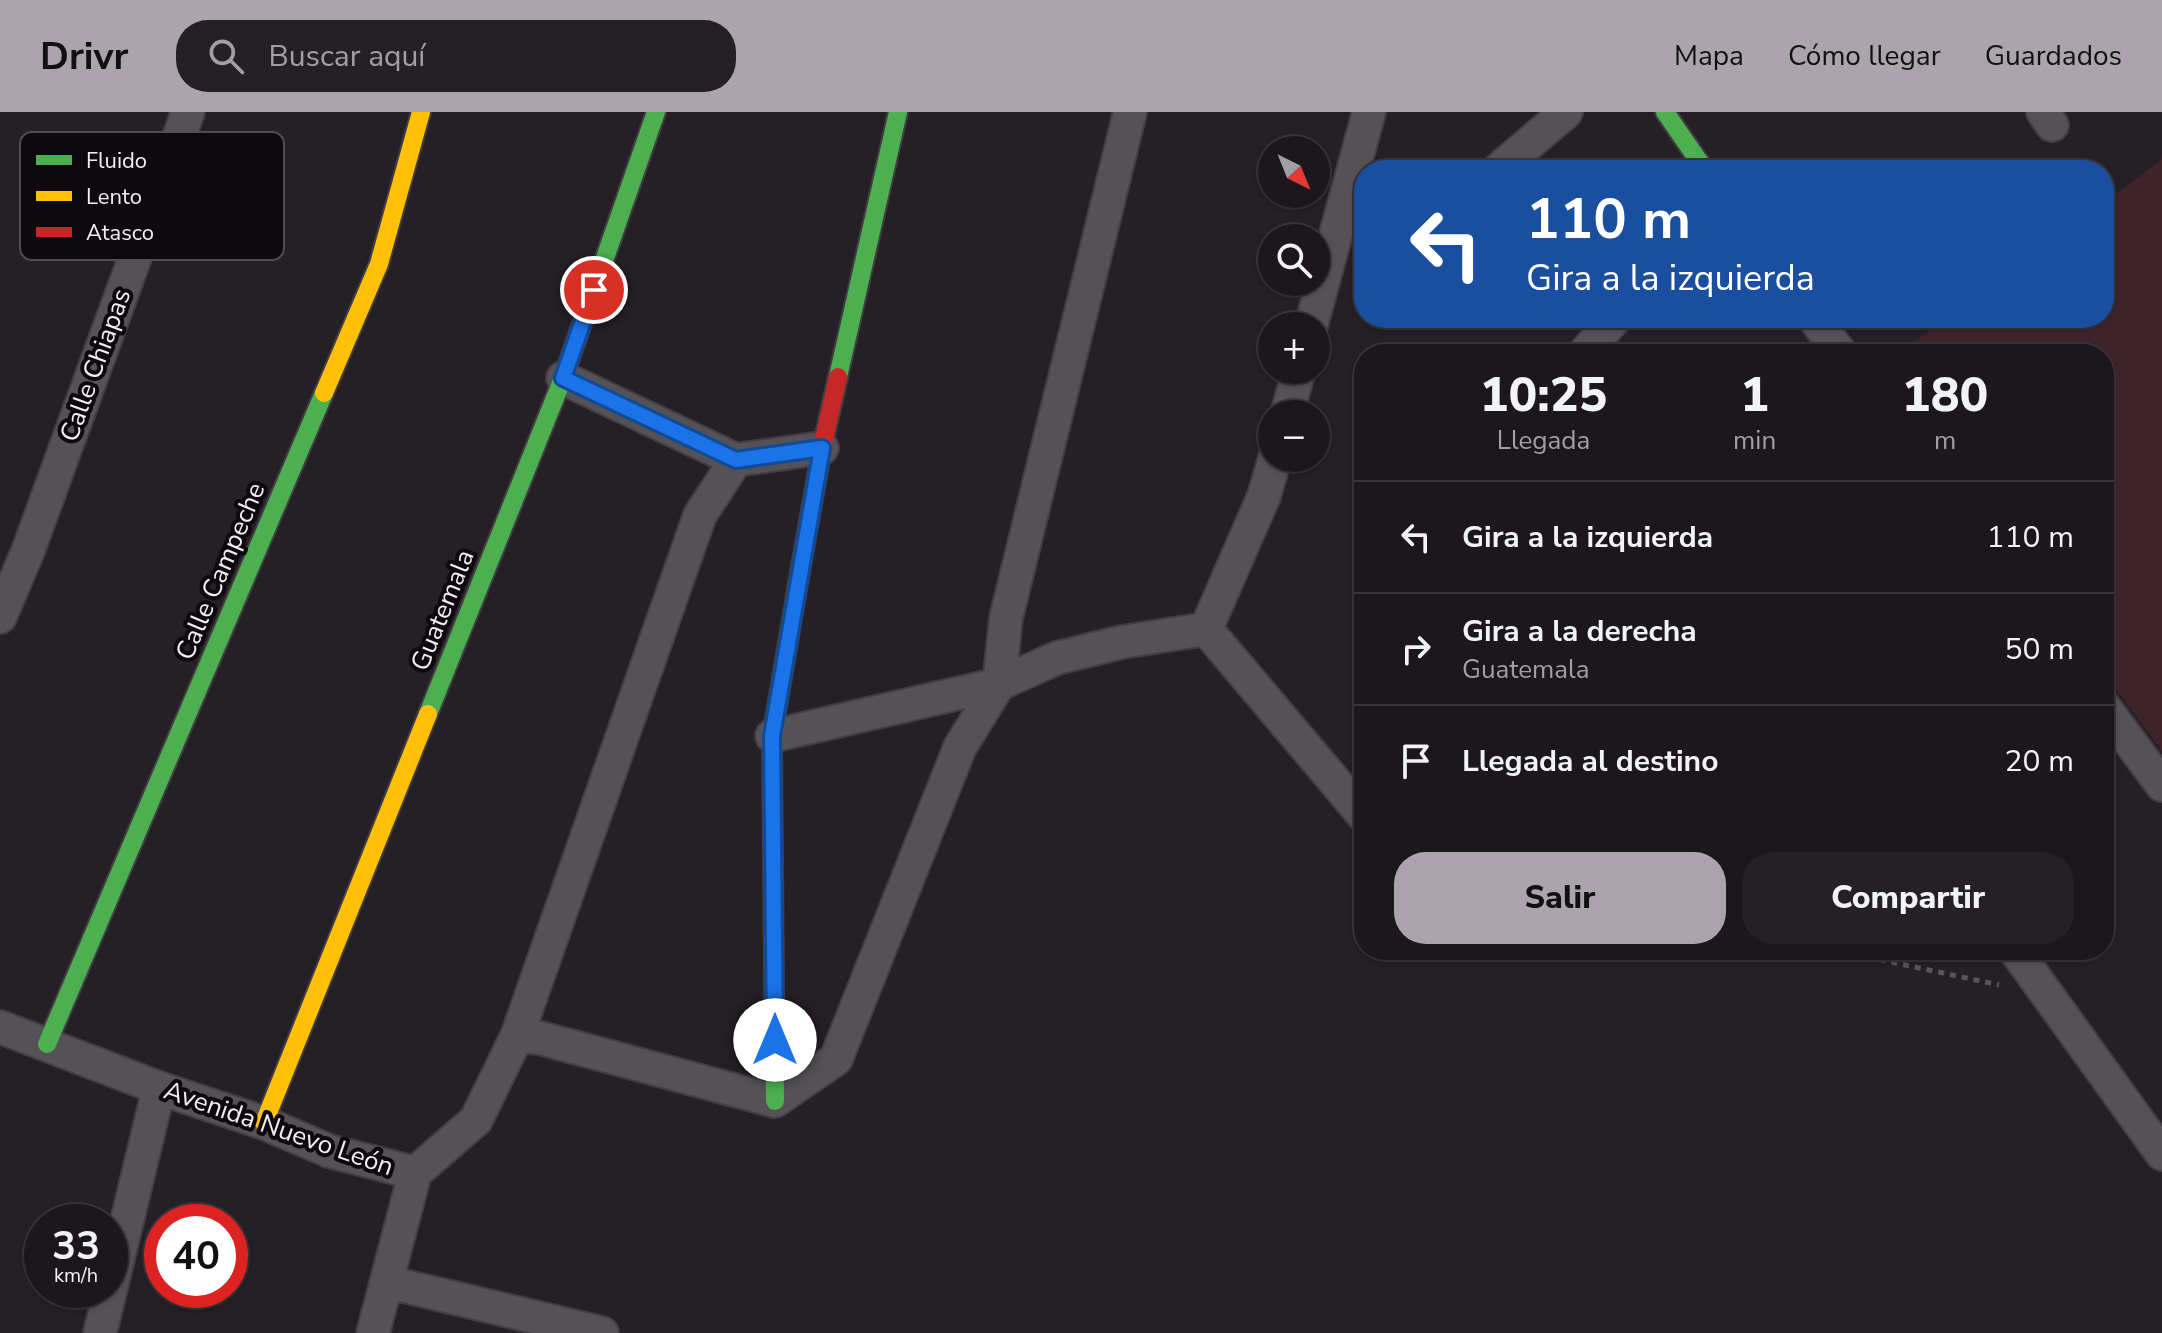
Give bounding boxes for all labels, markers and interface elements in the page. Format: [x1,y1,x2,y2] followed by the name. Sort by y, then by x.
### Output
[176,20,736,92] search box
[40,31,128,82] text: Drivr
[204,34,248,78] icon: search
[268,36,425,77] text: Buscar aquí
[1674,37,1744,75] text: Mapa
[1788,37,1941,75] text: Cómo llegar
[1985,37,2122,75] text: Guardados
[20,132,284,260] legend
[1258,136,1330,208] north arrow
[1258,136,1330,472] map controls
[86,146,147,176] text: Fluido
[1526,181,1691,258] text: 110 m
[86,182,142,212] text: Lento
[1394,192,1498,296] icon: left
[86,218,154,248] text: Atasco
[1258,224,1330,296] button: search
[1526,254,1815,303] text: Gira a la izquierda
[560,256,628,324] pin
[572,268,616,312] icon: arrive
[52,284,139,446] street label: Calle Chiapas
[1258,312,1330,384] button: +
[1480,362,1607,428] text: 10:25
[1740,362,1769,428] text: 1
[1902,362,1988,428] text: 180
[1258,400,1330,472] button: −
[1497,423,1590,458] text: Llegada
[1733,423,1776,458] text: min
[1934,423,1956,458] text: m
[167,477,274,665] street label: Calle Campeche
[1394,515,1438,559] icon: left
[1462,517,1713,558] text: Gira a la izquierda
[1987,517,2074,558] text: 110 m
[402,544,483,676] street label: Guatemala
[1462,611,1697,652] text: Gira a la derecha
[1394,627,1438,671] icon: right
[2005,629,2074,670] text: 50 m
[1462,652,1590,687] text: Guatemala
[1394,739,1438,783] icon: arrive
[1462,741,1718,782] text: Llegada al destino
[2005,741,2074,782] text: 20 m
[1394,852,1726,944] button: Salir
[1742,852,2074,944] button: Compartir
[733,998,817,1082] position arrow
[159,1073,398,1184] street label: Avenida Nuevo León
[144,1204,248,1308] speed limit sign: 40
[52,1219,100,1273] text: 33
[54,1262,98,1289] text: km/h

